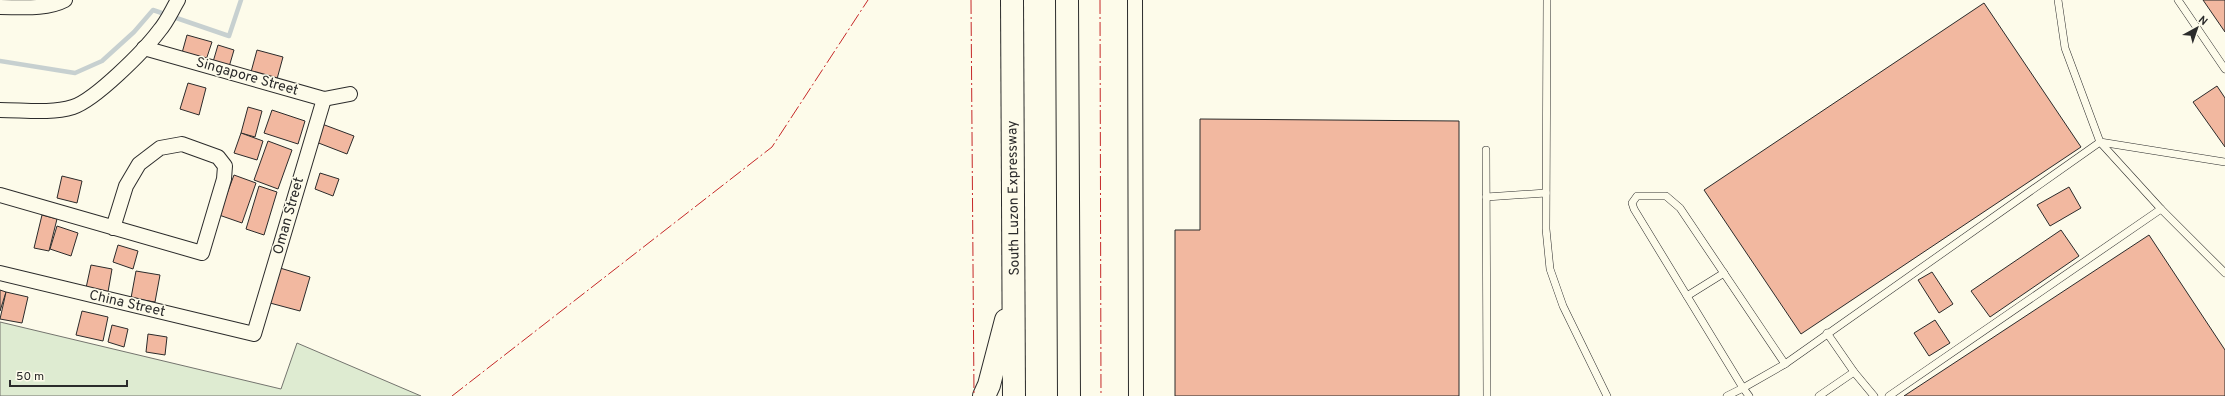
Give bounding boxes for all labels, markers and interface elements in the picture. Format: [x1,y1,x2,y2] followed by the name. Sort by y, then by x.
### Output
[2177,8,2217,48] north arrow
[2195,13,2210,29] text: N
[194,54,300,100] street label: Singapore Street
[1004,120,1024,276] street label: South Luzon Expressway
[270,175,308,257] street label: Oman Street
[87,287,167,321] street label: China Street
[10,362,127,388] scale bar
[16,369,44,385] text: 50 m

